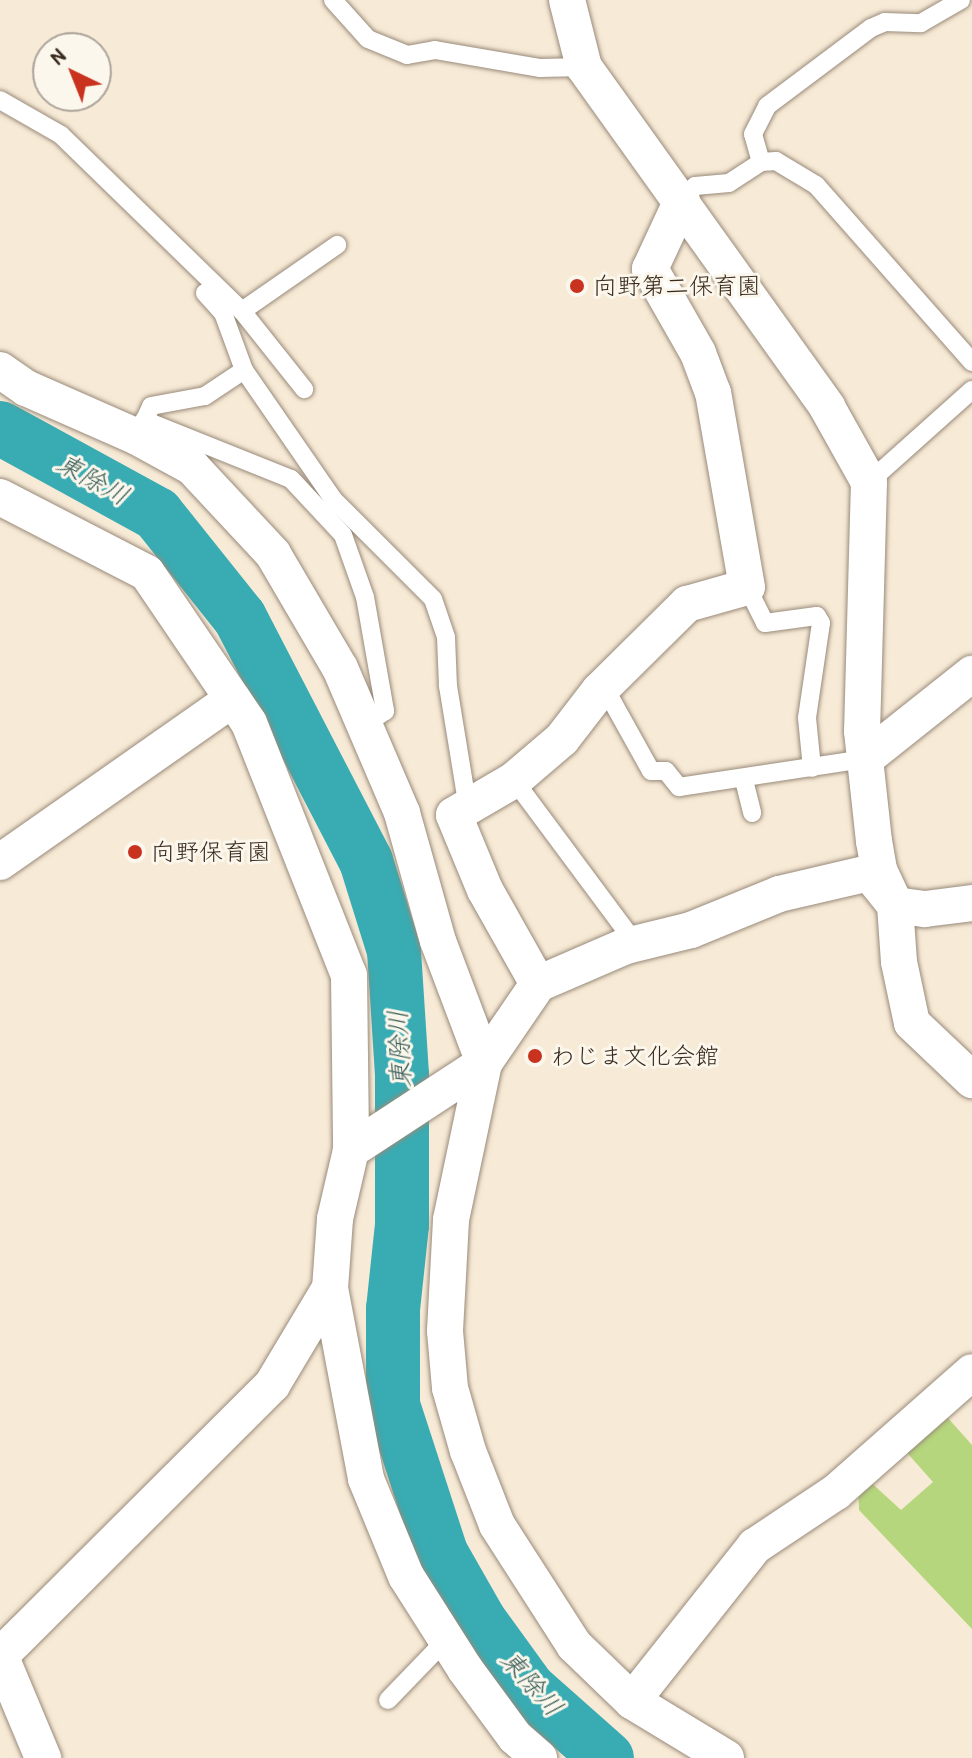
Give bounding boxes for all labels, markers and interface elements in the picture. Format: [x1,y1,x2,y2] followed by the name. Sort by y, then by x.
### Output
[32,32,112,112] north arrow
[42,41,72,71] text: N
[593,272,761,300] place label: 向野第二保育園
[568,277,586,295] marker: 向野第二保育園
[51,446,135,512] water label: 東除川
[151,838,271,866] place label: 向野保育園
[126,843,144,861] marker: 向野保育園
[381,1009,417,1089] water label: 東除川
[551,1042,719,1070] place label: わじま文化会館
[526,1047,544,1065] marker: わじま文化会館
[494,1644,570,1722] water label: 東除川

